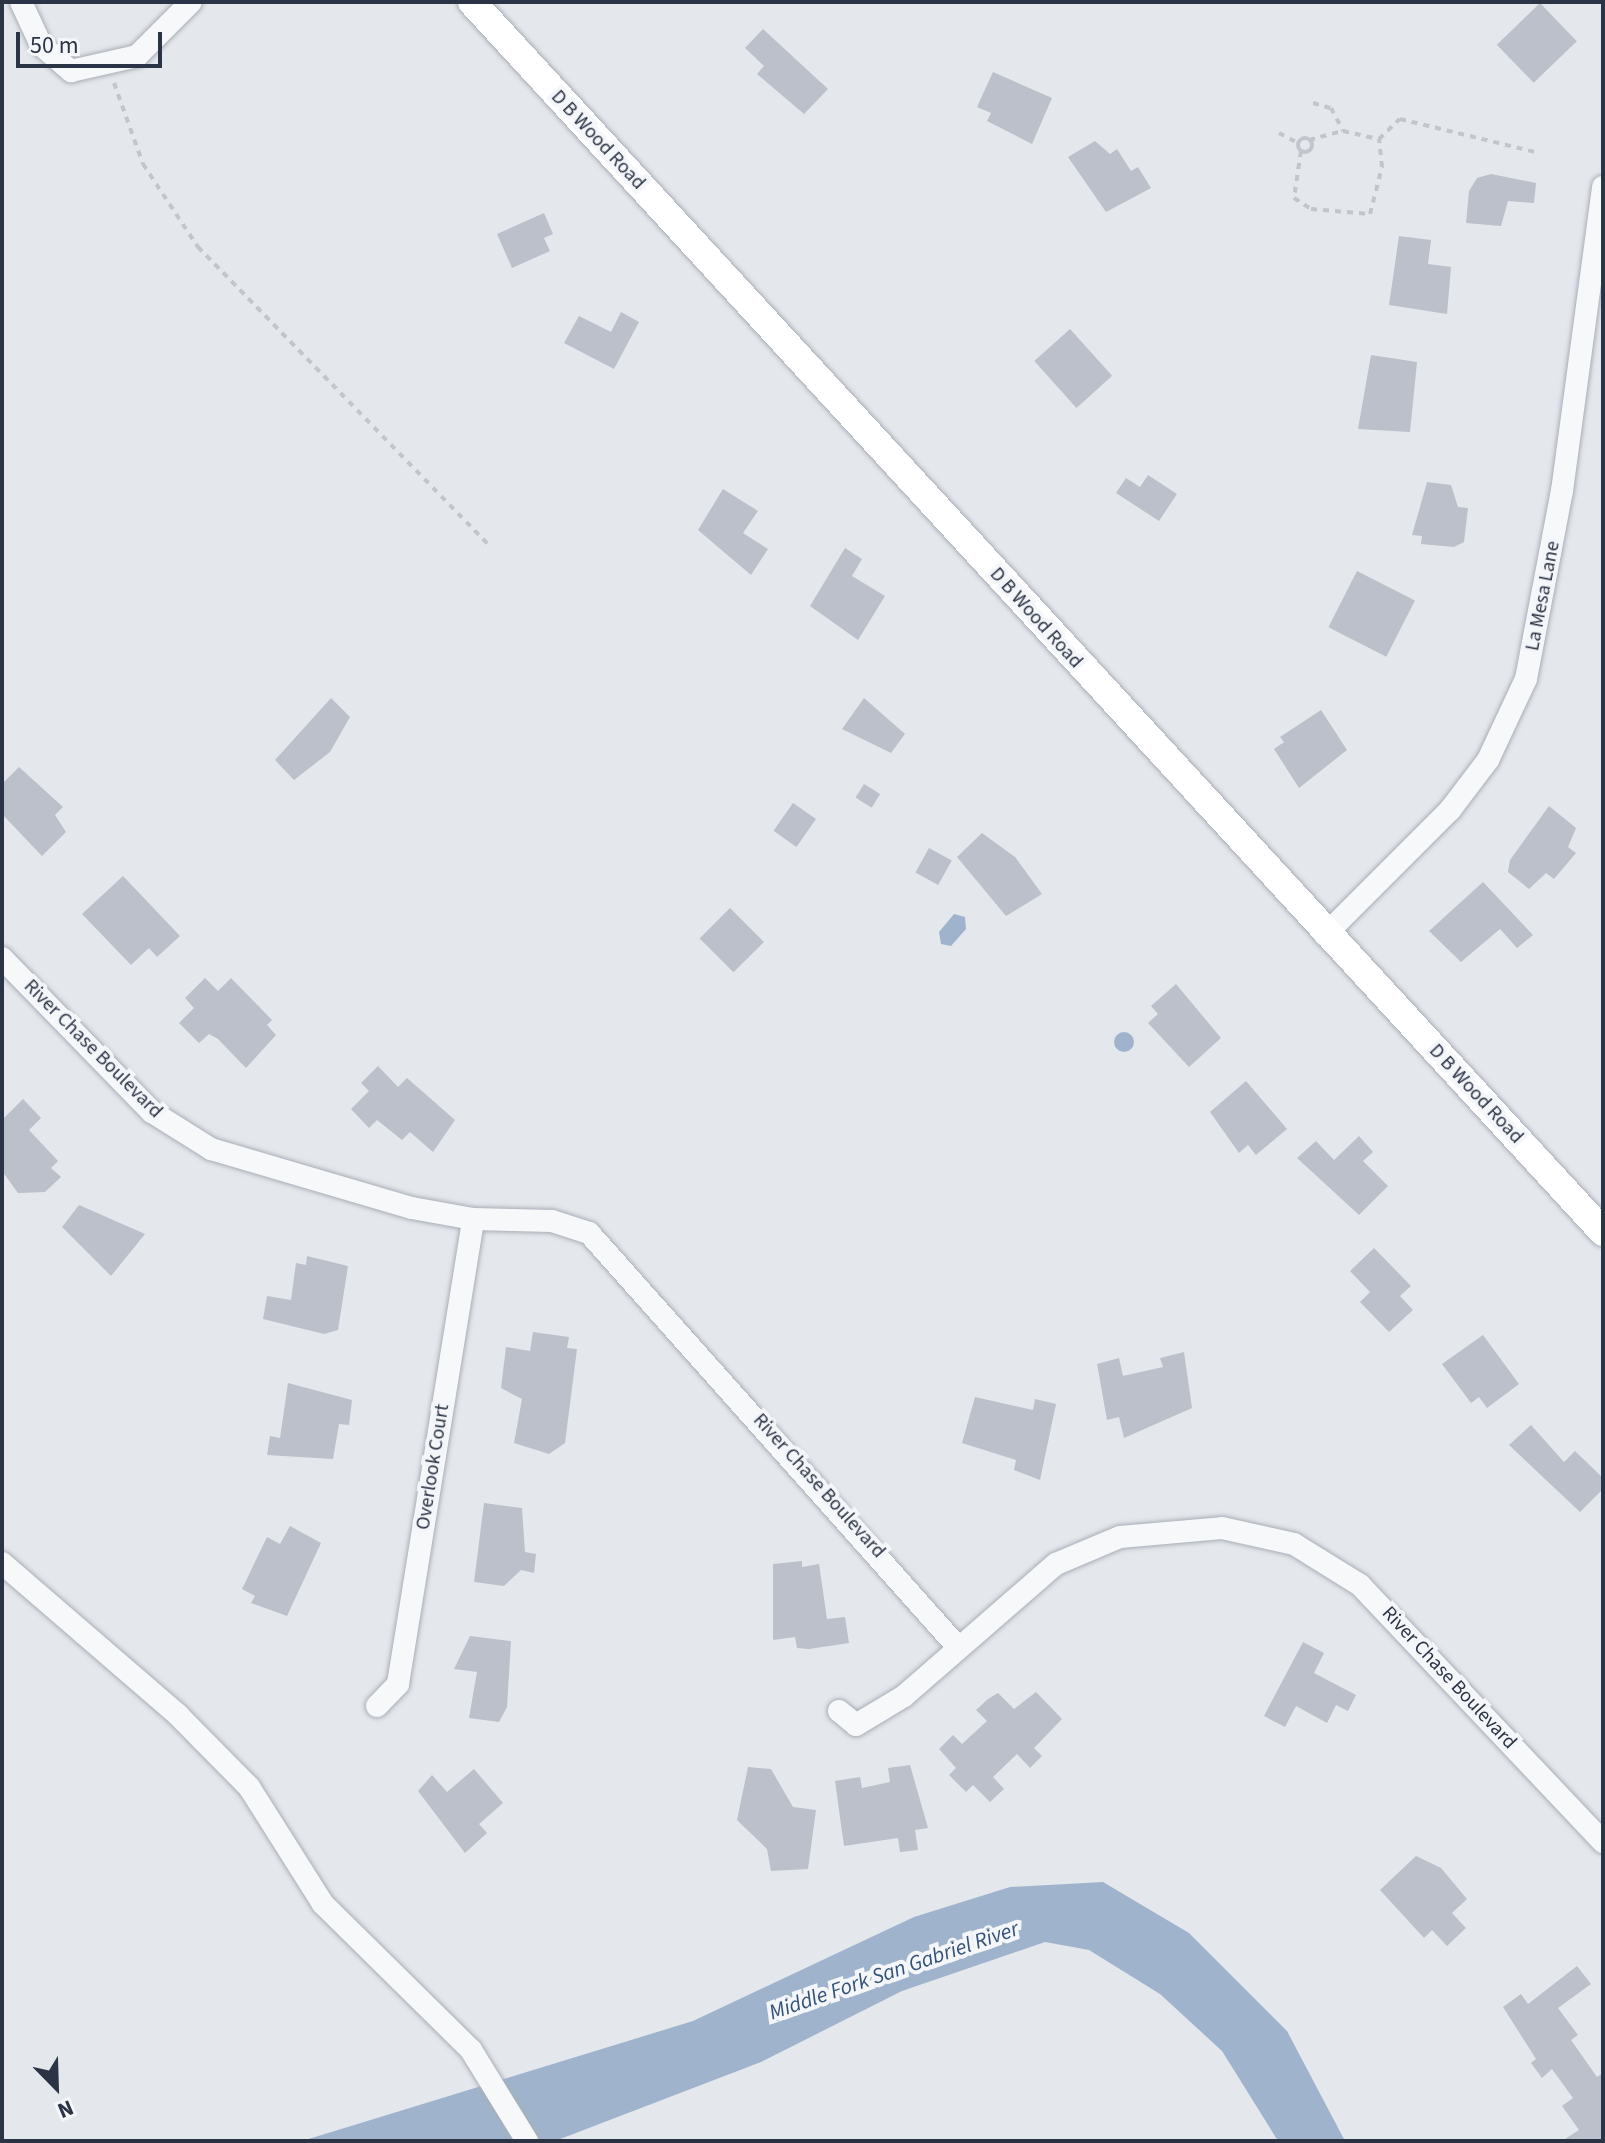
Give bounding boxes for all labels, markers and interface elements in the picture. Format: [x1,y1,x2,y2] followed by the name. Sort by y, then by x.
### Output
[20,16,166,66] scale bar
[30,28,79,63] text: 50 m
[546,85,650,195] street label: D B Wood Road
[1521,539,1565,653] street label: La Mesa Lane
[984,563,1088,673] street label: D B Wood Road
[19,975,167,1123] street label: River Chase Boulevard
[1424,1039,1528,1149] street label: D B Wood Road
[411,1402,455,1532] street label: Overlook Court
[748,1409,890,1563] street label: River Chase Boulevard
[1377,1602,1521,1754] street label: River Chase Boulevard
[766,1916,1022,2026] water label: Middle Fork San Gabriel River
[16,2047,96,2127] north arrow
[52,2092,78,2127] text: N

